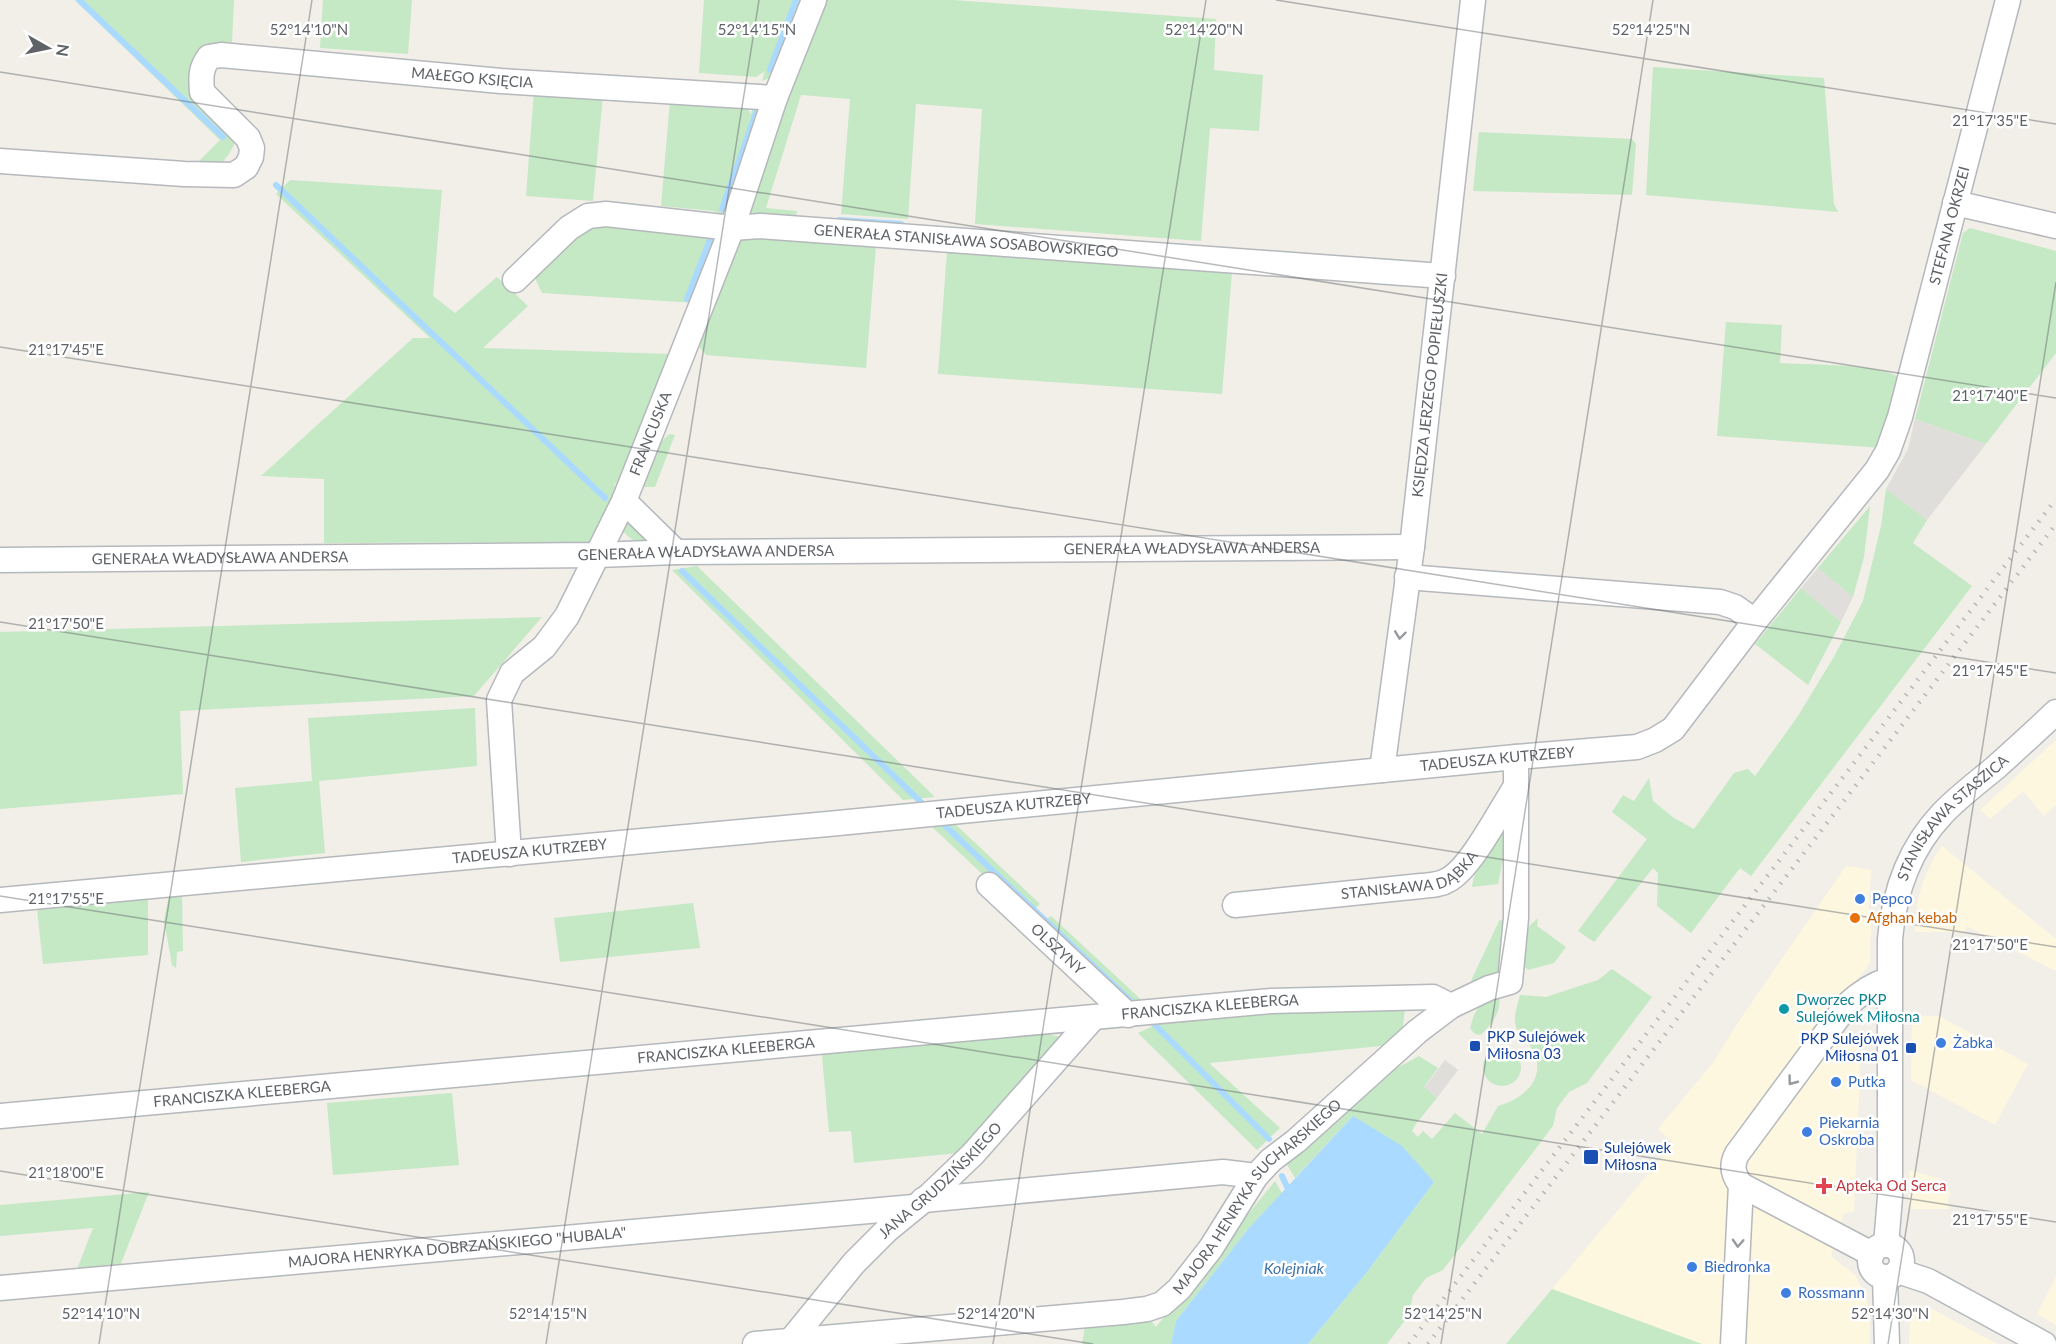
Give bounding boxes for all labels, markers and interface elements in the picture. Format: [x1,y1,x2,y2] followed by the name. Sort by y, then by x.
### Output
[18,18,78,78] north arrow
[270,20,348,38] text: 52°14'10"N
[718,20,796,38] text: 52°14'15"N
[1165,20,1243,38] text: 52°14'20"N
[1612,20,1690,38] text: 52°14'25"N
[53,43,74,58] text: N
[410,63,535,91] street label: MAŁEGO KSIĘCIA
[1952,111,2028,129] text: 21°17'35"E
[1925,164,1973,287] street label: STEFANA OKRZEI
[813,220,1119,260] street label: GENERAŁA STANISŁAWA SOSABOWSKIEGO
[1408,272,1451,498] street label: KSIĘDZA JERZEGO POPIEŁUSZKI
[28,340,104,358] text: 21°17'45"E
[1952,386,2028,404] text: 21°17'40"E
[625,388,675,478] street label: FRANCUSKA
[1064,538,1321,557] street label: GENERAŁA WŁADYSŁAWA ANDERSA
[578,541,835,563] street label: GENERAŁA WŁADYSŁAWA ANDERSA
[92,547,349,567] street label: GENERAŁA WŁADYSŁAWA ANDERSA
[28,614,104,632] text: 21°17'50"E
[1394,631,1406,640] one-way arrow
[1952,661,2028,679] text: 21°17'45"E
[1419,742,1576,774] street label: TADEUSZA KUTRZEBY
[1893,750,2012,883] street label: STANISŁAWA STASZICA
[935,788,1092,821] street label: TADEUSZA KUTRZEBY
[451,834,609,866] street label: TADEUSZA KUTRZEBY
[1340,846,1481,902] street label: STANISŁAWA DĄBKA
[28,889,104,907] text: 21°17'55"E
[1872,889,1912,907] place label: Pepco
[1853,892,1867,906] marker: Pepco
[1867,908,1957,926] place label: Afghan kebab
[1848,911,1862,925] marker: Afghan kebab
[1028,919,1089,978] street label: OLSZYNY
[1952,935,2028,953] text: 21°17'50"E
[1121,990,1300,1023] street label: FRANCISZKA KLEEBERGA
[1796,990,1920,1025] place label: Dworzec PKP Sulejówek Miłosna
[1777,1002,1791,1016] marker: Dworzec PKP Sulejówek Miłosna
[1487,1027,1586,1062] place label: PKP Sulejówek Miłosna 03
[1801,1029,1899,1064] place label: PKP Sulejówek Miłosna 01
[636,1032,816,1066] street label: FRANCISZKA KLEEBERGA
[1953,1033,1993,1051] place label: Żabka
[1934,1036,1948,1050] marker: Żabka
[1468,1039,1482,1053] marker: PKP Sulejówek Miłosna 03
[1904,1041,1918,1055] marker: PKP Sulejówek Miłosna 01
[1848,1072,1886,1090] place label: Putka
[1788,1074,1799,1085] one-way arrow
[1829,1075,1843,1089] marker: Putka
[152,1076,332,1110] street label: FRANCISZKA KLEEBERGA
[1168,1095,1344,1297] street label: MAJORA HENRYKA SUCHARSKIEGO
[1819,1113,1879,1148] place label: Piekarnia Oskroba
[874,1118,1005,1241] street label: JANA GRUDZIŃSKIEGO
[1800,1125,1814,1139] marker: Piekarnia Oskroba
[1604,1138,1671,1173] place label: Sulejówek Miłosna
[1582,1148,1600,1166] marker: Sulejówek Miłosna
[28,1163,104,1181] text: 21°18'00"E
[1836,1176,1947,1194] place label: Apteka Od Serca
[1817,1179,1831,1193] marker: Apteka Od Serca
[1952,1210,2028,1228] text: 21°17'55"E
[287,1223,627,1270] street label: MAJORA HENRYKA DOBRZAŃSKIEGO "HUBALA"
[1732,1239,1745,1248] one-way arrow
[1704,1257,1771,1275] place label: Biedronka
[1264,1258,1325,1277] water label: Kolejniak
[1685,1260,1699,1274] marker: Biedronka
[1798,1283,1865,1301] place label: Rossmann
[1779,1286,1793,1300] marker: Rossmann
[62,1304,140,1322] text: 52°14'10"N
[509,1304,587,1322] text: 52°14'15"N
[957,1304,1035,1322] text: 52°14'20"N
[1404,1304,1482,1322] text: 52°14'25"N
[1851,1304,1929,1322] text: 52°14'30"N

